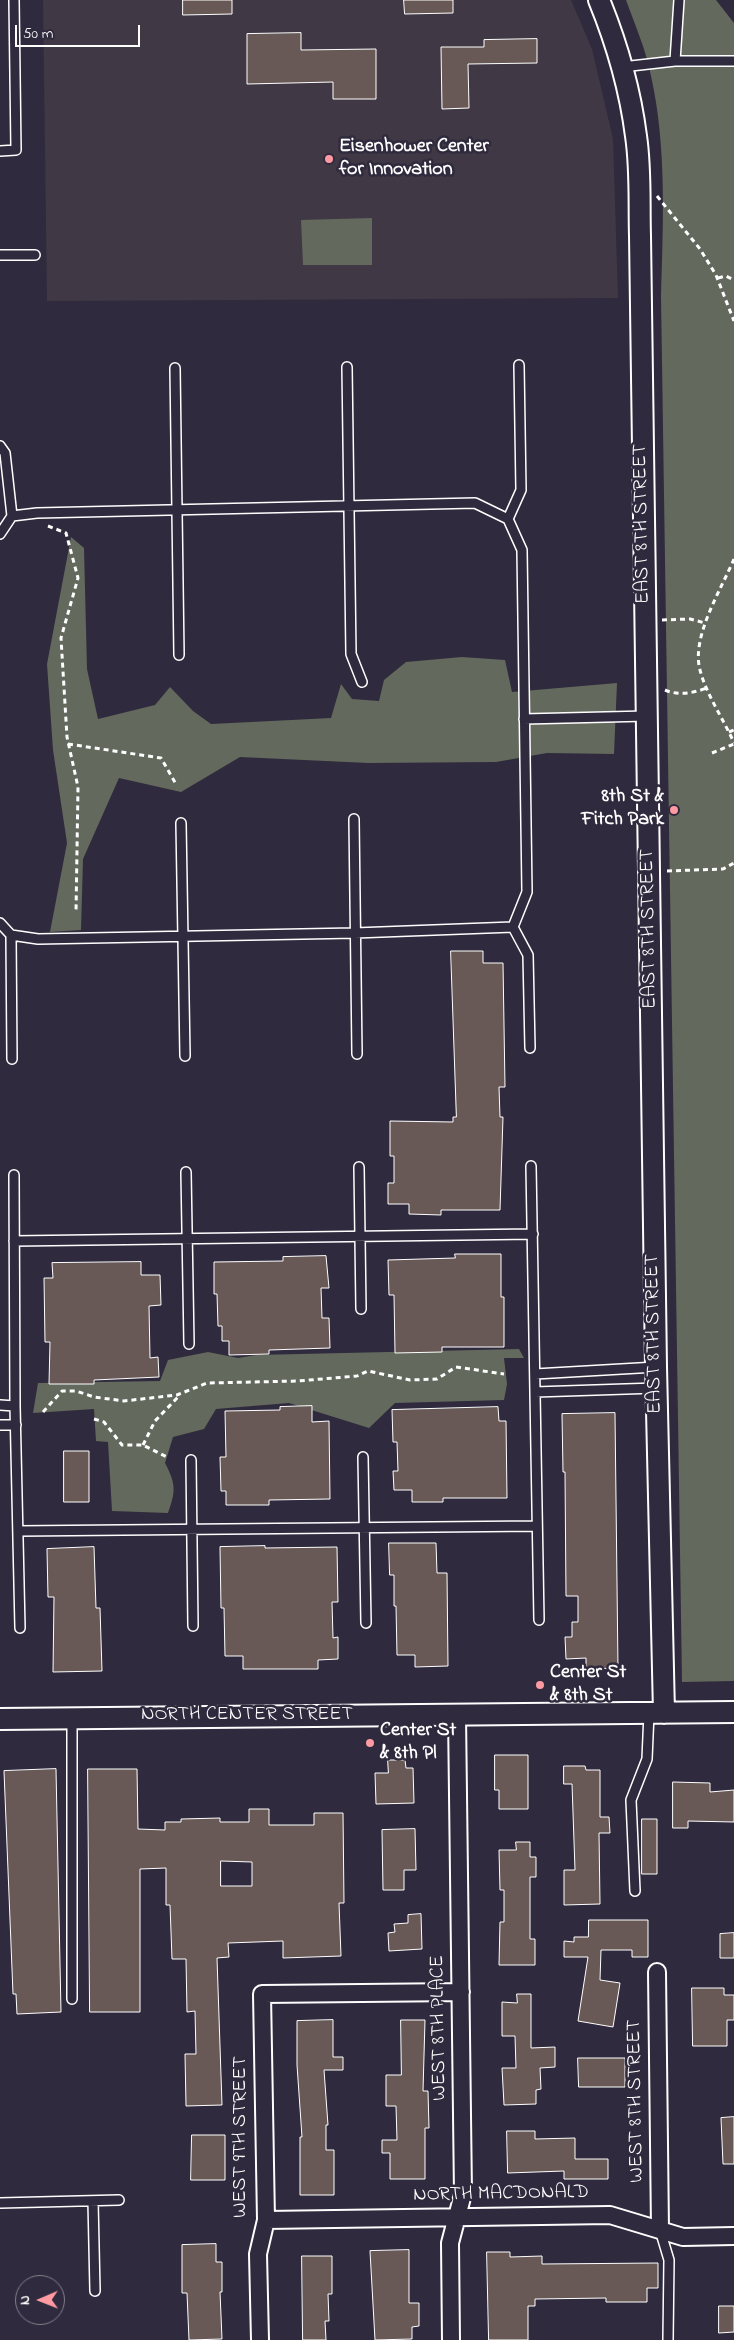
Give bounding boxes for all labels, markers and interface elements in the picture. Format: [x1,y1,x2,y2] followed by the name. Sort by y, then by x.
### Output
[18,15,142,47] scale bar
[23,23,53,45] text: 50 m
[339,136,489,183] place label: Eisenhower Center for Innovation
[323,153,335,165] marker: Eisenhower Center for Innovation
[630,444,656,604] street label: EAST 8TH STREET
[581,786,664,833] place label: 8th St & Fitch Park
[668,804,680,816] marker: 8th St & Fitch Park
[637,849,663,1009] street label: EAST 8TH STREET
[642,1254,668,1414] street label: EAST 8TH STREET
[550,1662,626,1709] place label: Center St & 8th St
[534,1679,546,1691] marker: Center St & 8th St
[141,1704,353,1728] street label: NORTH CENTER STREET
[380,1720,456,1767] place label: Center St & 8th Pl
[364,1737,376,1749] marker: Center St & 8th Pl
[427,1955,453,2101] street label: WEST 8TH PLACE
[624,2019,650,2183] street label: WEST 8TH STREET
[230,2056,254,2218] street label: WEST 9TH STREET
[413,2181,589,2209] street label: NORTH MACDONALD
[15,2275,65,2325] north arrow
[15,2295,36,2305] text: N

